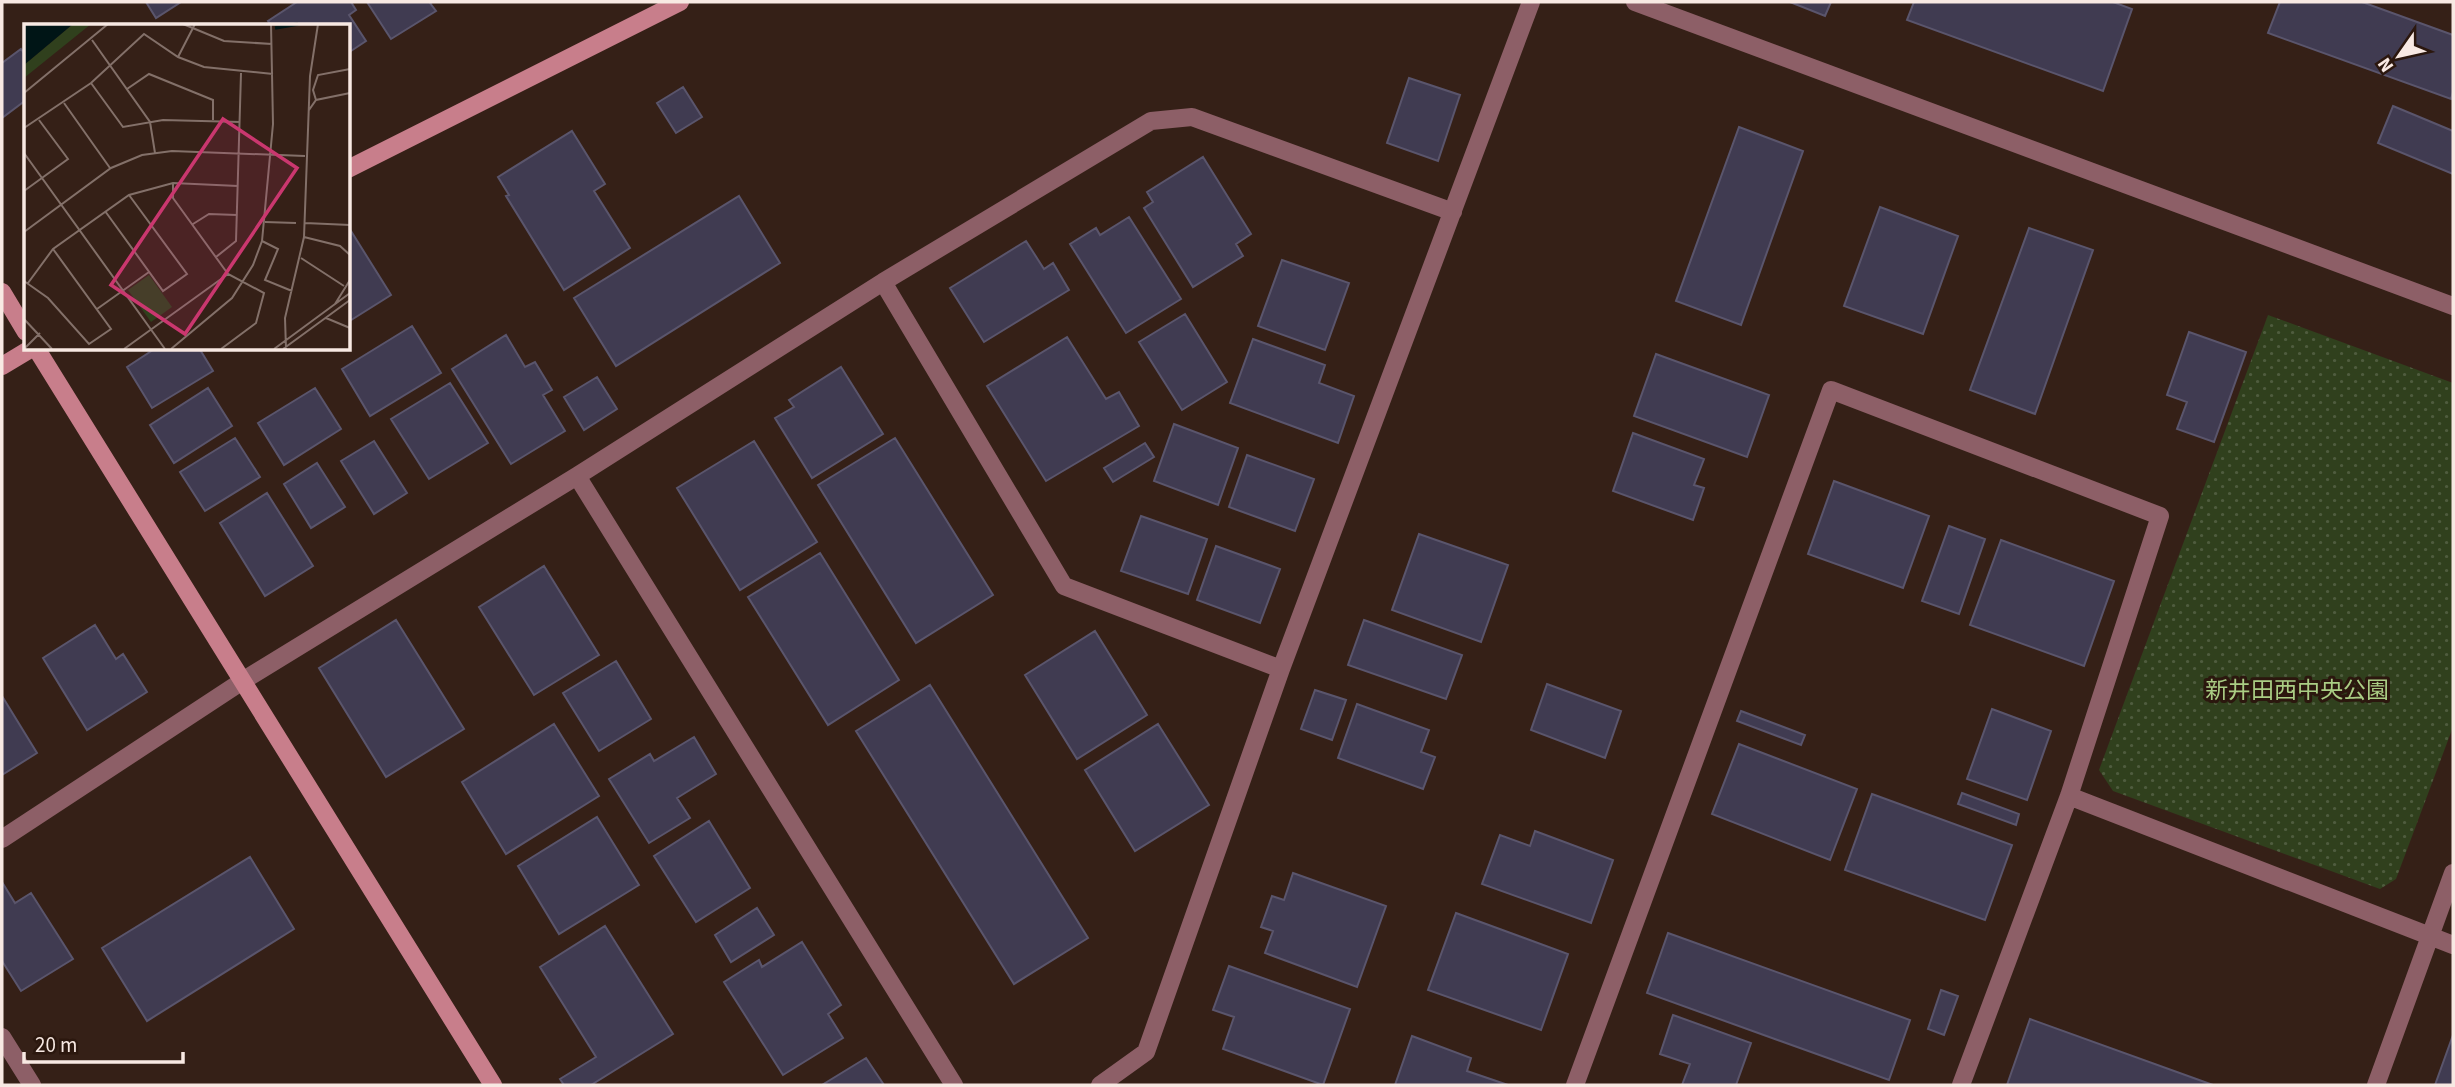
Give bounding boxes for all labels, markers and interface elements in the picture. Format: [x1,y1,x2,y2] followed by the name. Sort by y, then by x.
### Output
[2364,21,2434,91] north arrow
[24,24,350,350] inset map
[2371,52,2401,77] text: N
[2205,674,2389,707] park label: 新井田西中央公園
[24,1020,184,1064] scale bar
[35,1030,77,1060] text: 20 m

